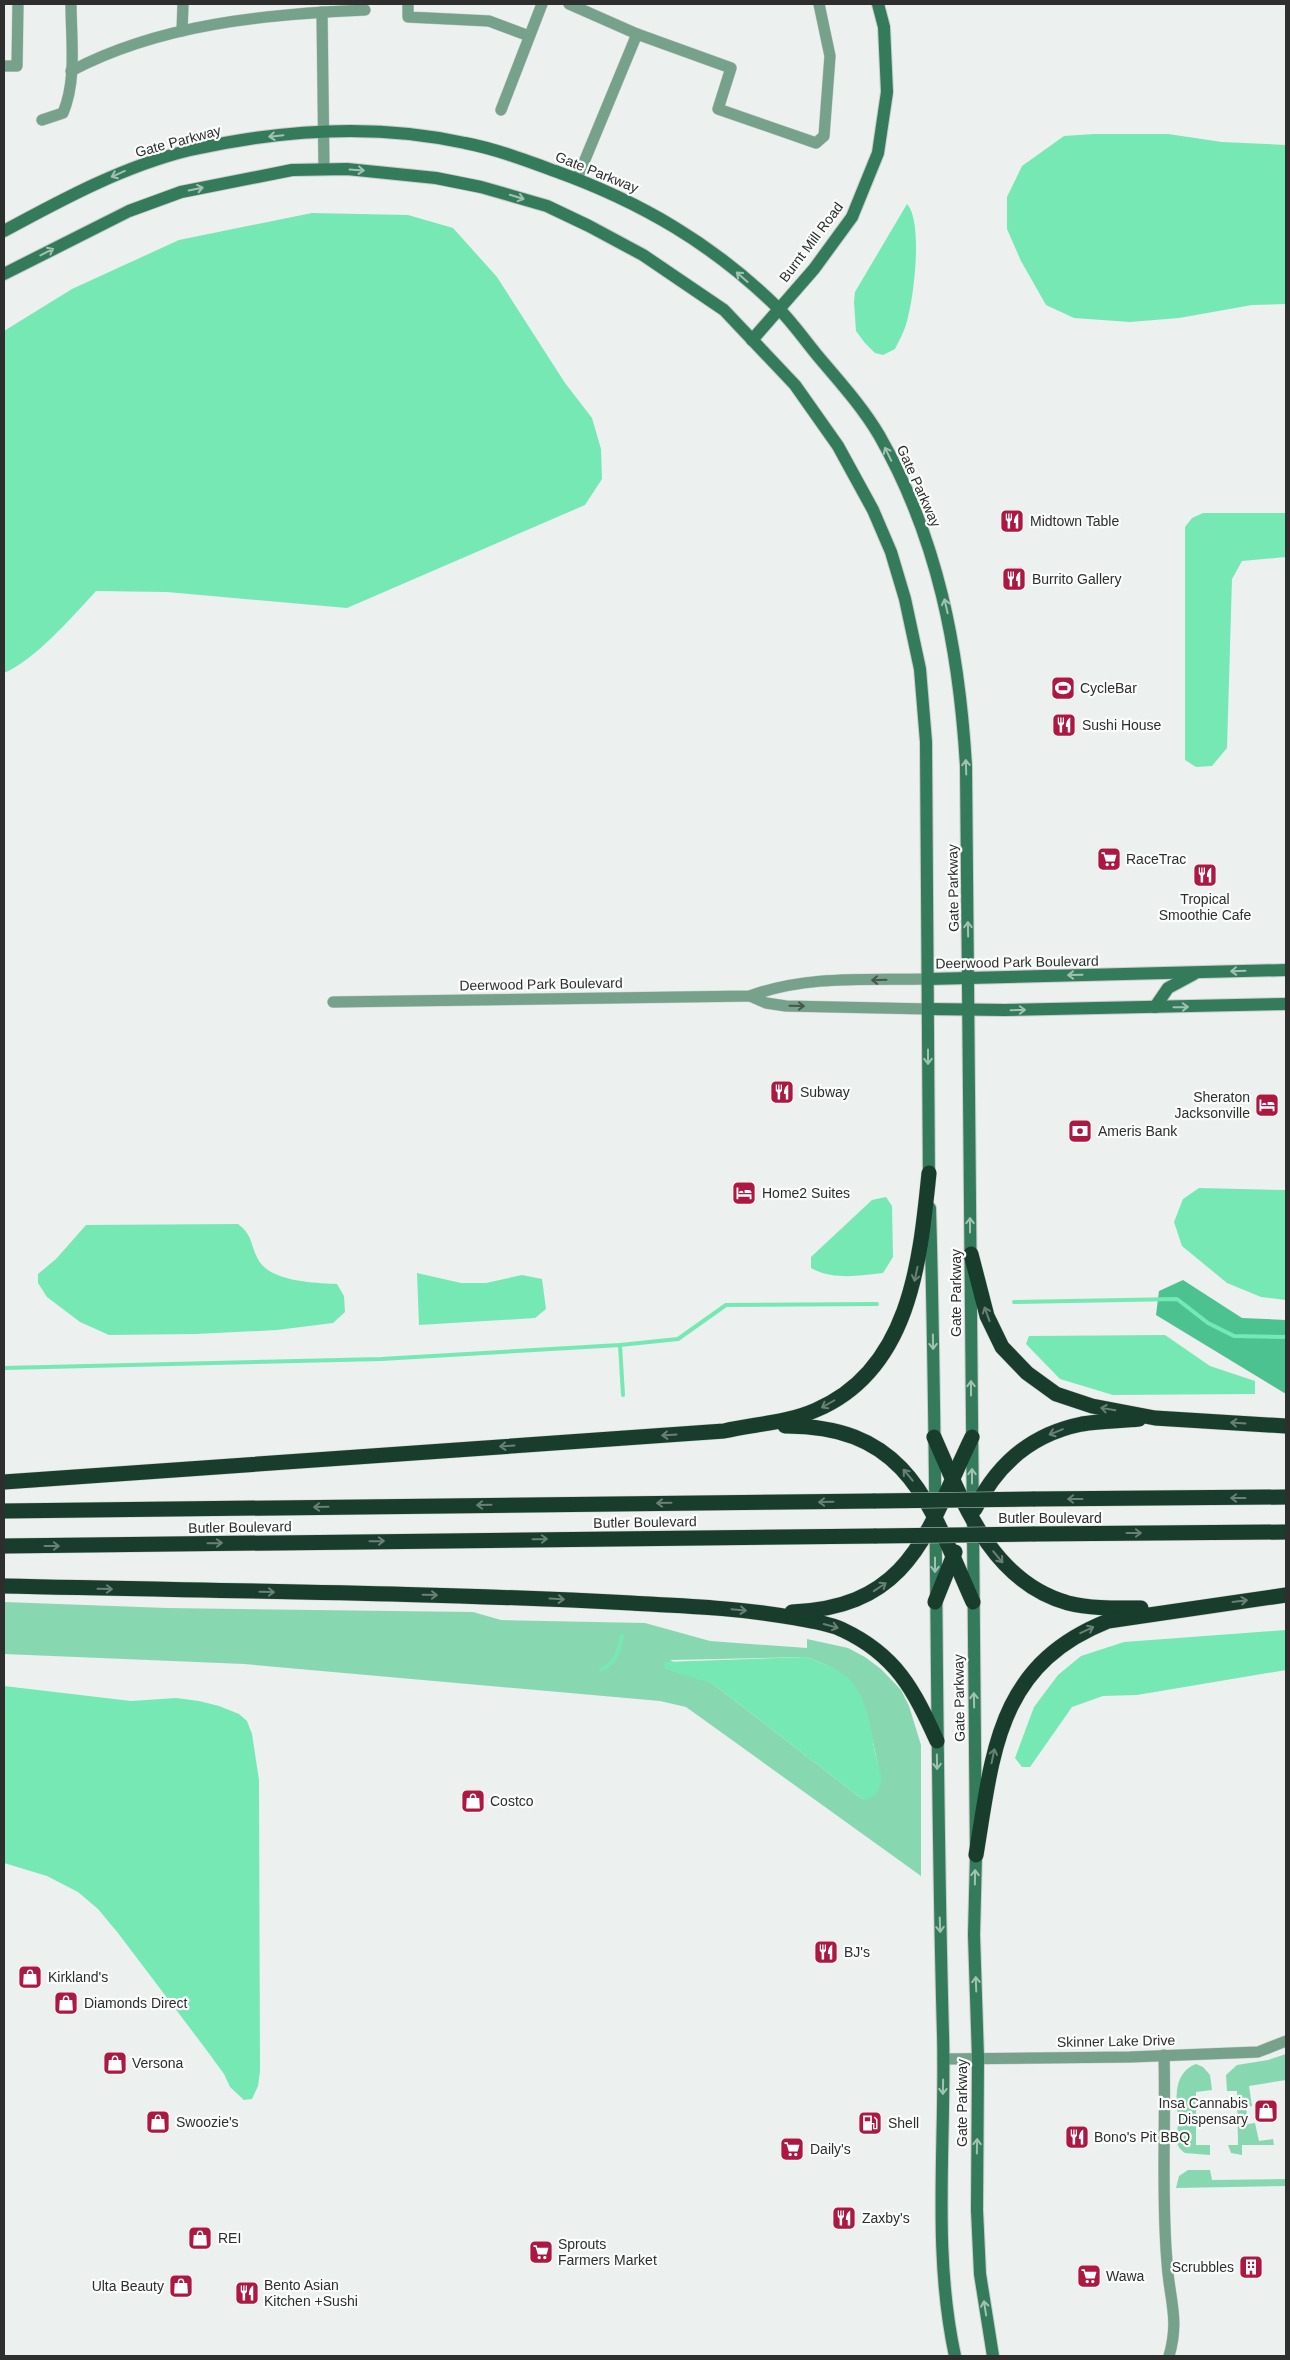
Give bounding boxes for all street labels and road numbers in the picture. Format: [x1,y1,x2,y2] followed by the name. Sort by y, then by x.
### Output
[133,122,223,160] street label: Gate Parkway
[553,148,641,196] street label: Gate Parkway
[776,199,846,285] street label: Burnt Mill Road
[894,443,944,529] street label: Gate Parkway
[944,844,962,932] street label: Gate Parkway
[935,953,1099,971] street label: Deerwood Park Boulevard
[459,975,623,993] street label: Deerwood Park Boulevard
[948,1249,964,1337] street label: Gate Parkway
[998,1510,1102,1526] street label: Butler Boulevard
[593,1513,697,1531] street label: Butler Boulevard
[188,1518,292,1536] street label: Butler Boulevard
[950,1654,968,1742] street label: Gate Parkway
[1057,2032,1175,2050] street label: Skinner Lake Drive
[954,2059,970,2147] street label: Gate Parkway

